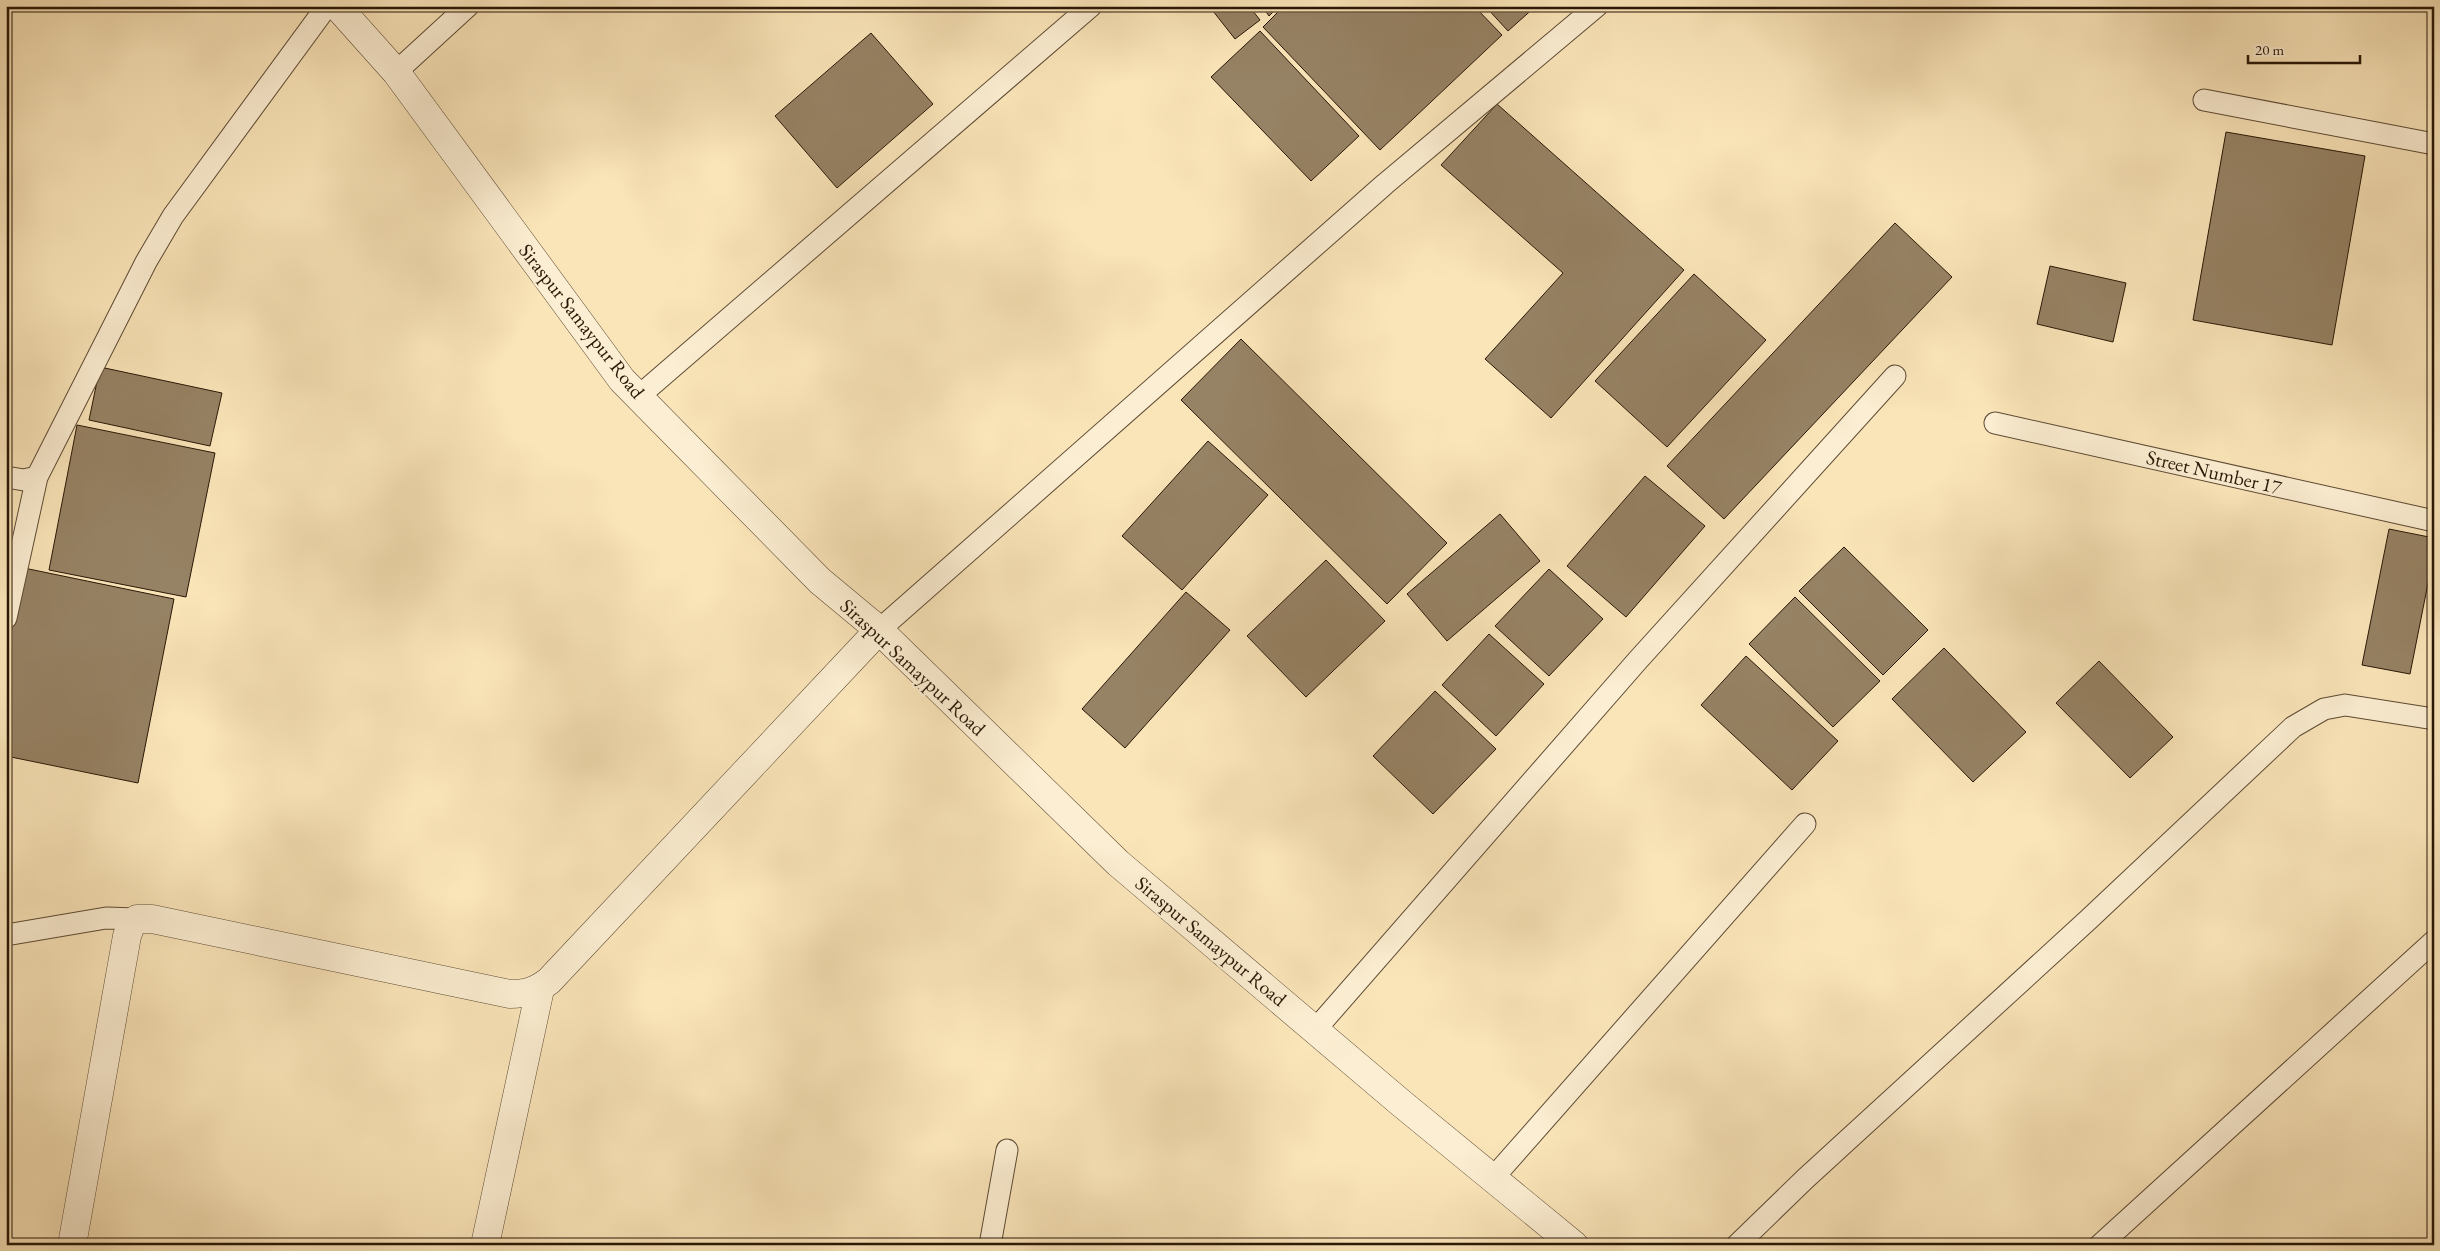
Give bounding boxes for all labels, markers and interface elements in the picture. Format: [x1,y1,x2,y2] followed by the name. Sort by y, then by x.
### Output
[2248,32,2360,64] scale bar
[2255,40,2284,59] text: 20 m
[513,238,651,404] street label: Siraspur Samaypur Road
[2144,444,2284,500] street label: Street Number 17
[835,593,992,742] street label: Siraspur Samaypur Road
[1130,870,1293,1013] street label: Siraspur Samaypur Road

